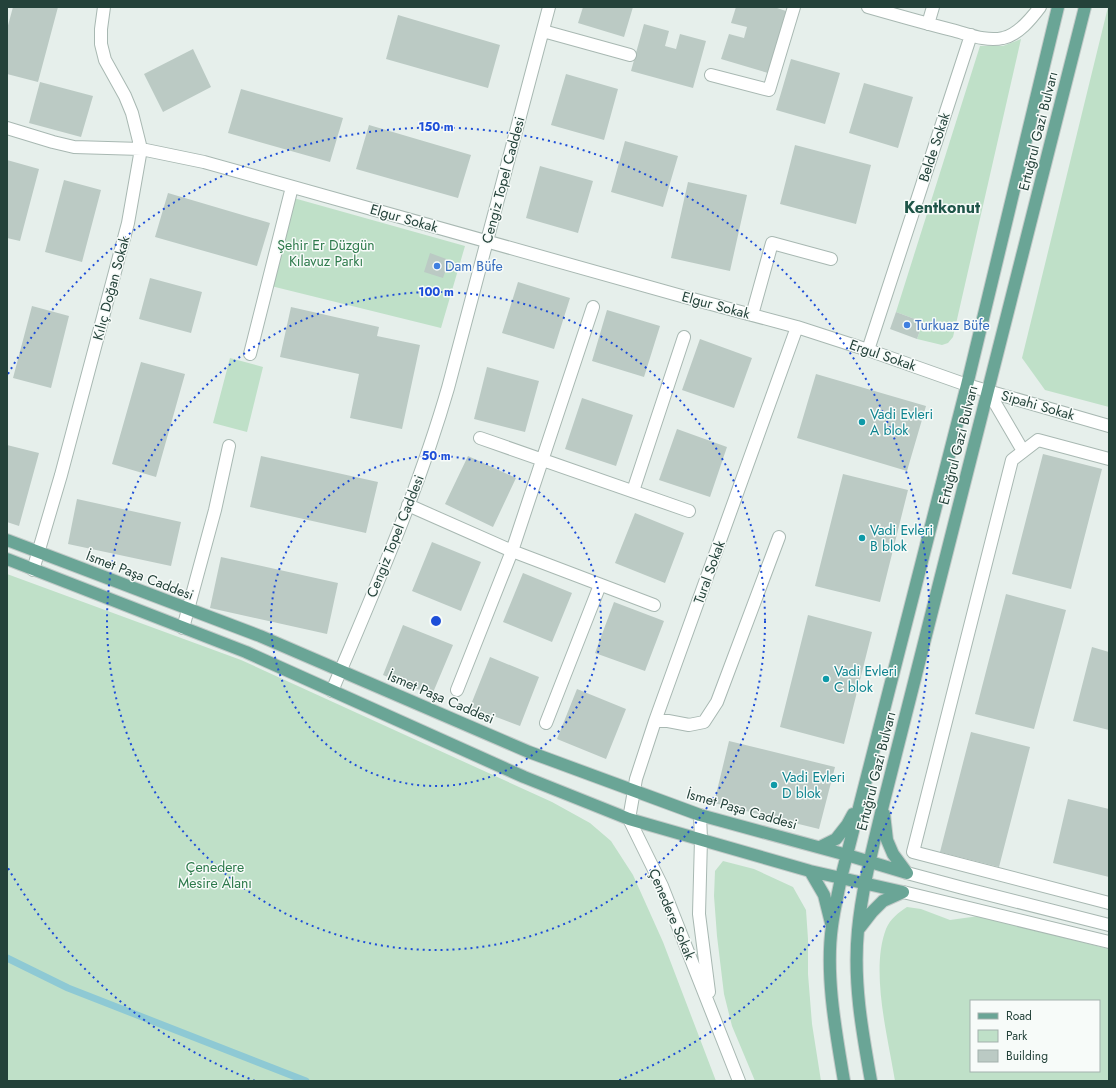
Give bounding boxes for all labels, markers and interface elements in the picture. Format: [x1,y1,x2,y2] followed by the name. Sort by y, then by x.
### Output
[1013,69,1063,193] street label: Ertuğrul Gazi Bulvarı
[913,109,955,184] street label: Belde Sokak
[476,114,530,246] street label: Cengiz Topel Caddesi
[418,118,454,136] text: 150 m
[904,196,981,219] district label: Kentkonut
[368,199,441,237] street label: Elgur Sokak
[87,233,135,342] street label: Kılıç Doğan Sokak
[277,235,375,271] park label: Şehir Er Düzgün Kılavuz Parkı
[445,256,503,276] place label: Dam Büfe
[432,261,442,271] marker: Dam Büfe
[418,283,454,301] text: 100 m
[680,286,753,324] street label: Elgur Sokak
[915,315,990,335] place label: Turkuaz Büfe
[902,320,912,330] marker: Turkuaz Büfe
[847,334,920,376] street label: Ergul Sokak
[933,383,983,507] street label: Ertuğrul Gazi Bulvarı
[999,385,1078,425] street label: Sipahi Sokak
[870,404,933,440] place label: Vadi Evleri A blok
[857,417,867,427] marker: Vadi Evleri A blok
[421,447,451,465] text: 50 m
[361,472,429,600] street label: Cengiz Topel Caddesi
[870,520,933,556] place label: Vadi Evleri B blok
[857,533,867,543] marker: Vadi Evleri B blok
[688,537,730,606] street label: Tural Sokak
[83,545,197,605] street label: İsmet Paşa Caddesi
[429,614,443,628] centre of rings
[834,661,897,697] place label: Vadi Evleri C blok
[385,666,497,728] street label: İsmet Paşa Caddesi
[821,674,831,684] marker: Vadi Evleri C blok
[851,709,901,833] street label: Ertuğrul Gazi Bulvarı
[782,767,845,803] place label: Vadi Evleri D blok
[769,780,779,790] marker: Vadi Evleri D blok
[684,784,800,834] street label: İsmet Paşa Caddesi
[178,857,252,893] park label: Çenedere Mesire Alanı
[644,865,700,963] street label: Çenedere Sokak
[970,1000,1100,1072] legend
[1006,1007,1032,1025] text: Road
[1006,1027,1028,1045] text: Park
[1006,1047,1048,1065] text: Building

